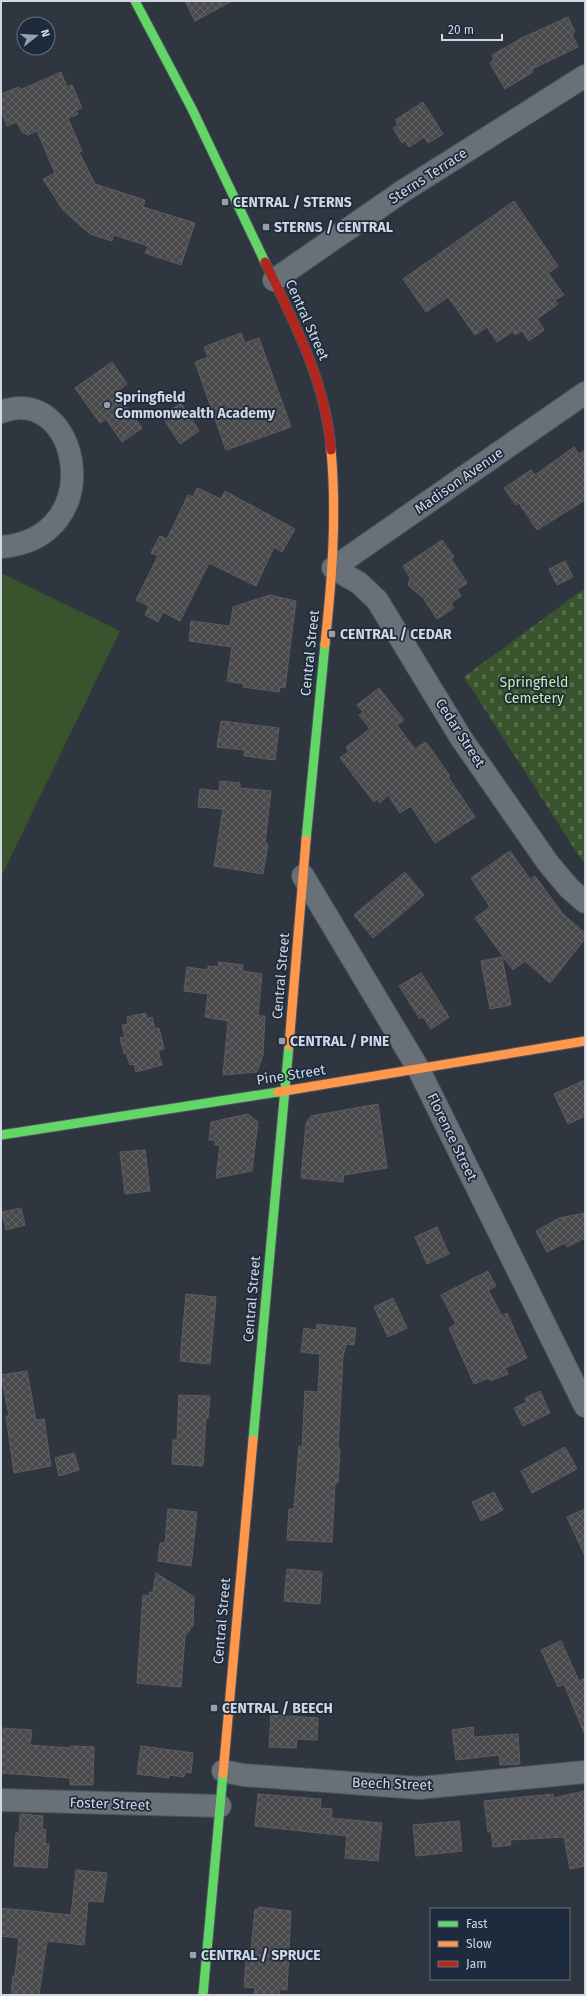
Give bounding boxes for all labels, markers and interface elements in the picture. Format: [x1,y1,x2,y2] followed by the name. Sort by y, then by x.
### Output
[16,16,56,56] north arrow
[442,16,502,42] scale bar
[448,23,474,37] text: 20 m
[38,28,52,39] text: N
[386,144,470,208] street label: Sterns Terrace
[233,194,352,211] place label: CENTRAL / STERNS
[220,197,230,207] marker: CENTRAL / STERNS
[274,219,393,236] place label: STERNS / CENTRAL
[261,222,271,232] marker: STERNS / CENTRAL
[282,277,333,364] street label: Central Street
[115,389,276,422] place label: Springfield Commonwealth Academy
[102,400,112,410] marker: Springfield Commonwealth Academy
[412,444,506,518] street label: Madison Avenue
[297,608,323,697] street label: Central Street
[340,626,452,643] place label: CENTRAL / CEDAR
[327,629,337,639] marker: CENTRAL / CEDAR
[500,674,568,707] park label: Springfield Cemetery
[432,696,489,771] street label: Cedar Street
[269,931,293,1020] street label: Central Street
[290,1033,389,1050] place label: CENTRAL / PINE
[277,1036,287,1046] marker: CENTRAL / PINE
[255,1061,328,1089] street label: Pine Street
[423,1090,481,1184] street label: Florence Street
[240,1254,264,1343] street label: Central Street
[210,1576,234,1665] street label: Central Street
[222,1700,333,1717] place label: CENTRAL / BEECH
[209,1703,219,1713] marker: CENTRAL / BEECH
[352,1774,433,1794] street label: Beech Street
[69,1794,152,1814] street label: Foster Street
[430,1908,570,1980] legend
[466,1917,488,1931] text: Fast
[466,1937,492,1951] text: Slow
[201,1947,321,1964] place label: CENTRAL / SPRUCE
[188,1950,198,1960] marker: CENTRAL / SPRUCE
[466,1957,486,1971] text: Jam

